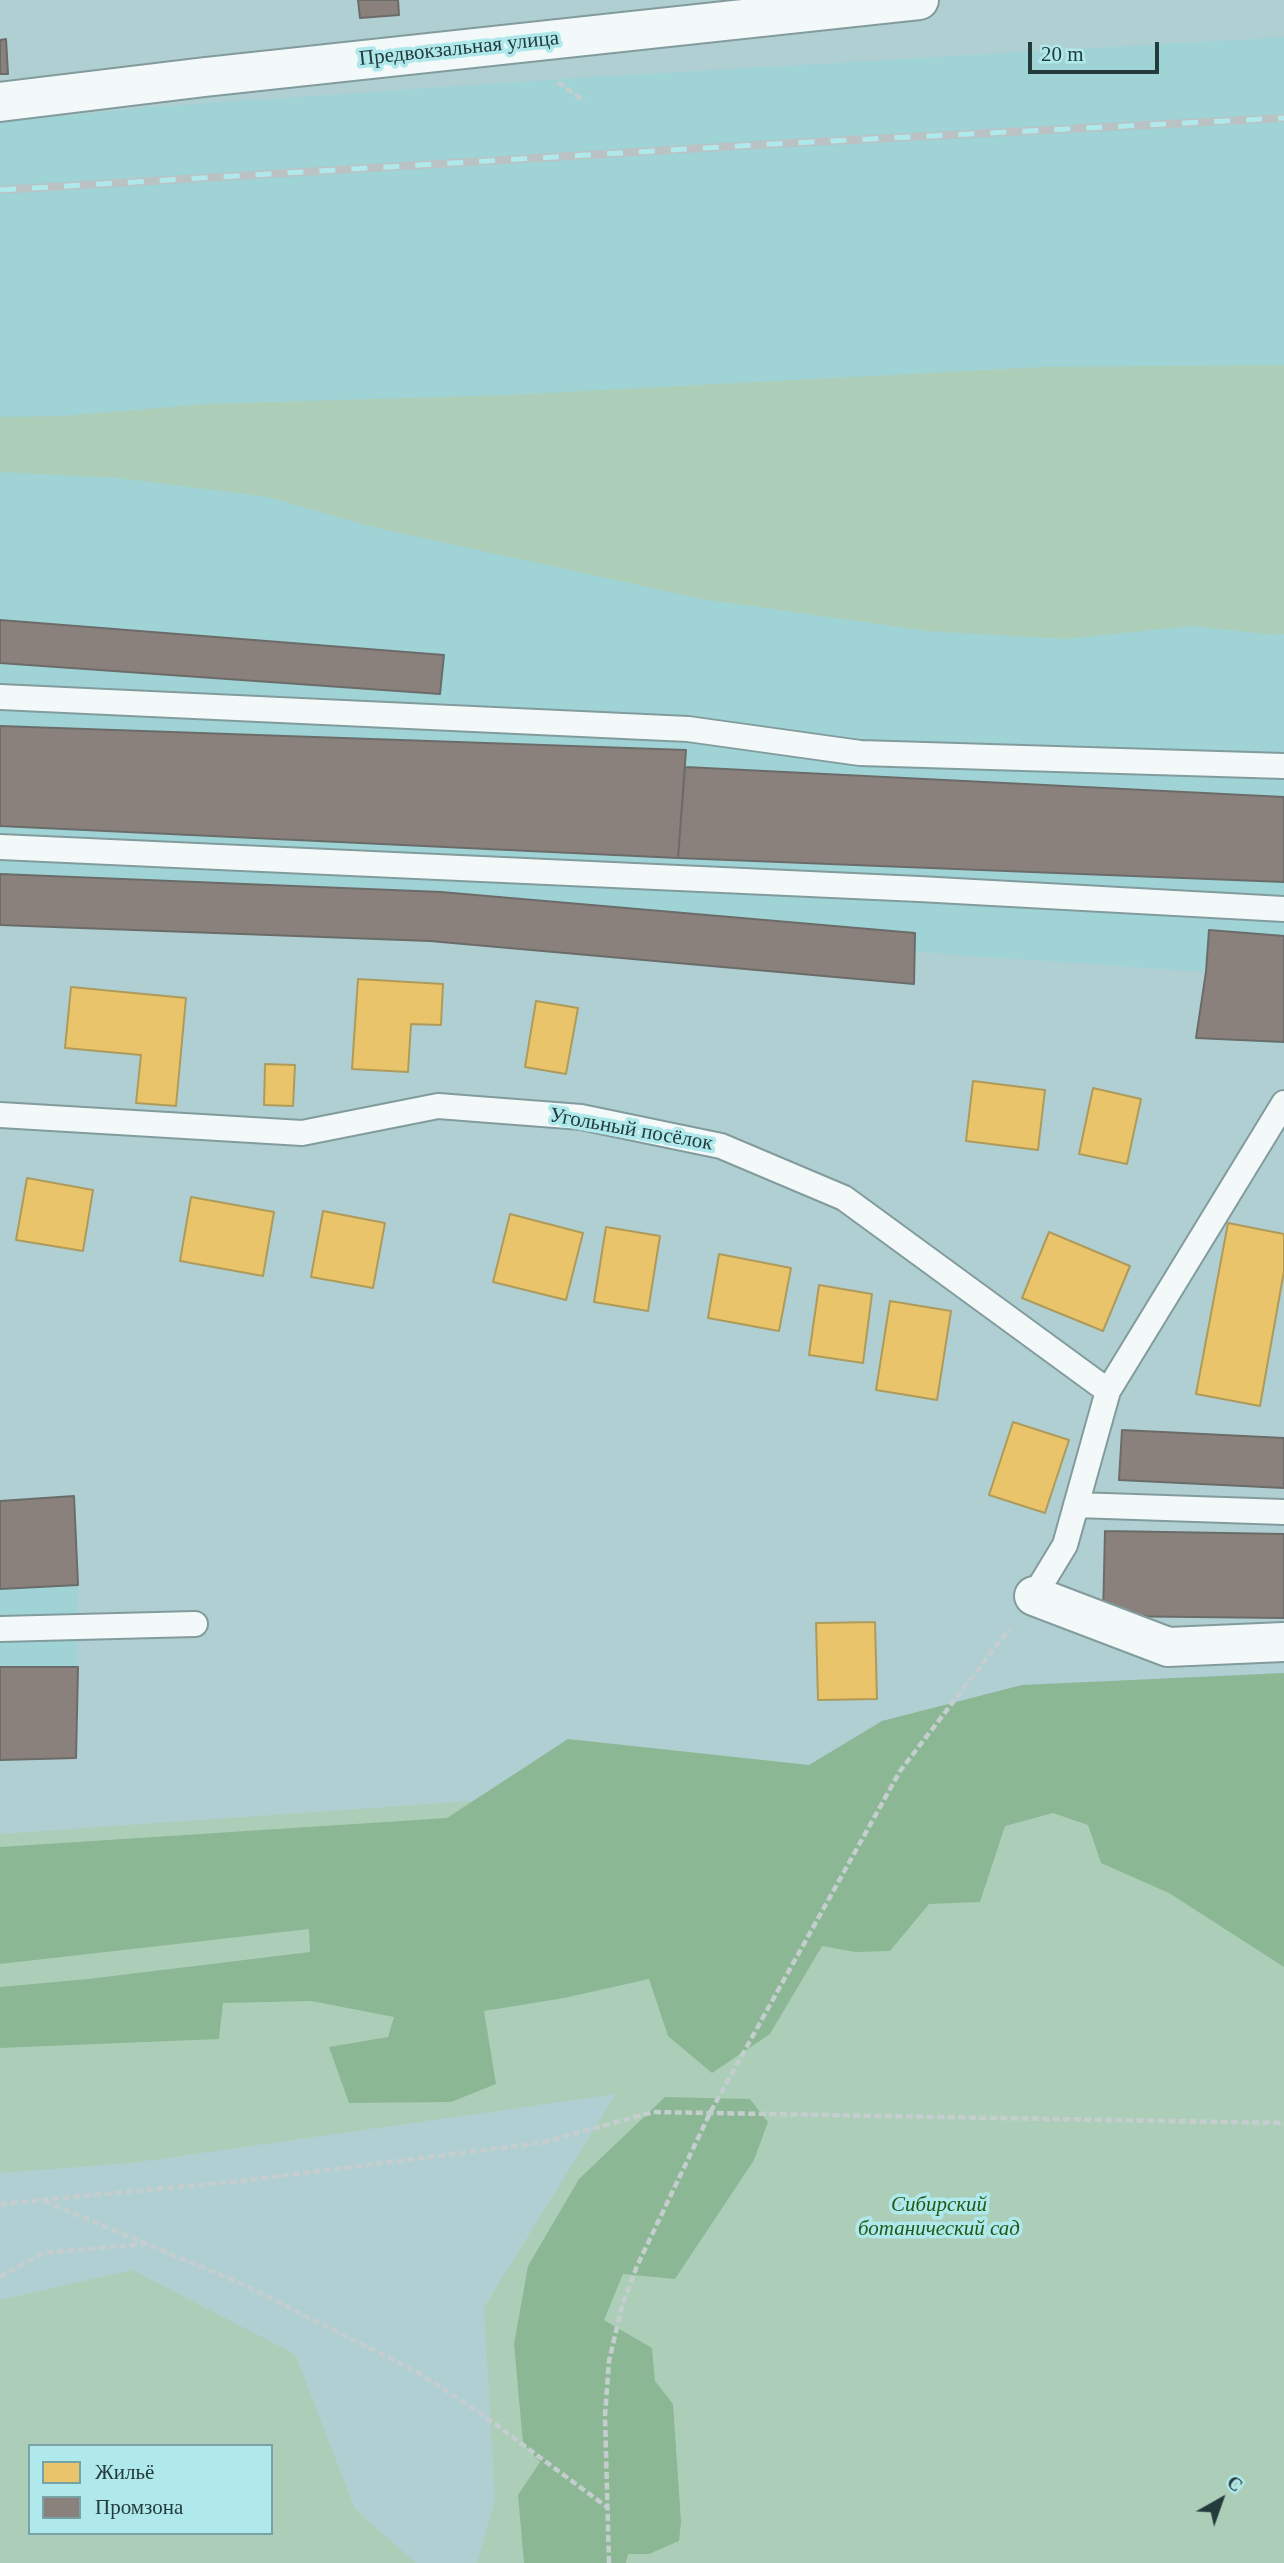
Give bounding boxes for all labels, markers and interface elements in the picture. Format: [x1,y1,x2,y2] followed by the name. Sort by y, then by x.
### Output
[358,26,560,72] street label: Предвокзальная улица
[1032,28,1163,72] scale bar
[1041,42,1084,66] text: 20 m
[547,1103,715,1157] street label: Угольный посёлок
[858,2192,1020,2242] park label: Сибирский ботанический сад
[28,2444,273,2535] legend
[95,2460,154,2484] text: Жильё
[1186,2465,1256,2535] north arrow
[1223,2471,1247,2496] text: С
[95,2495,183,2519] text: Промзона

